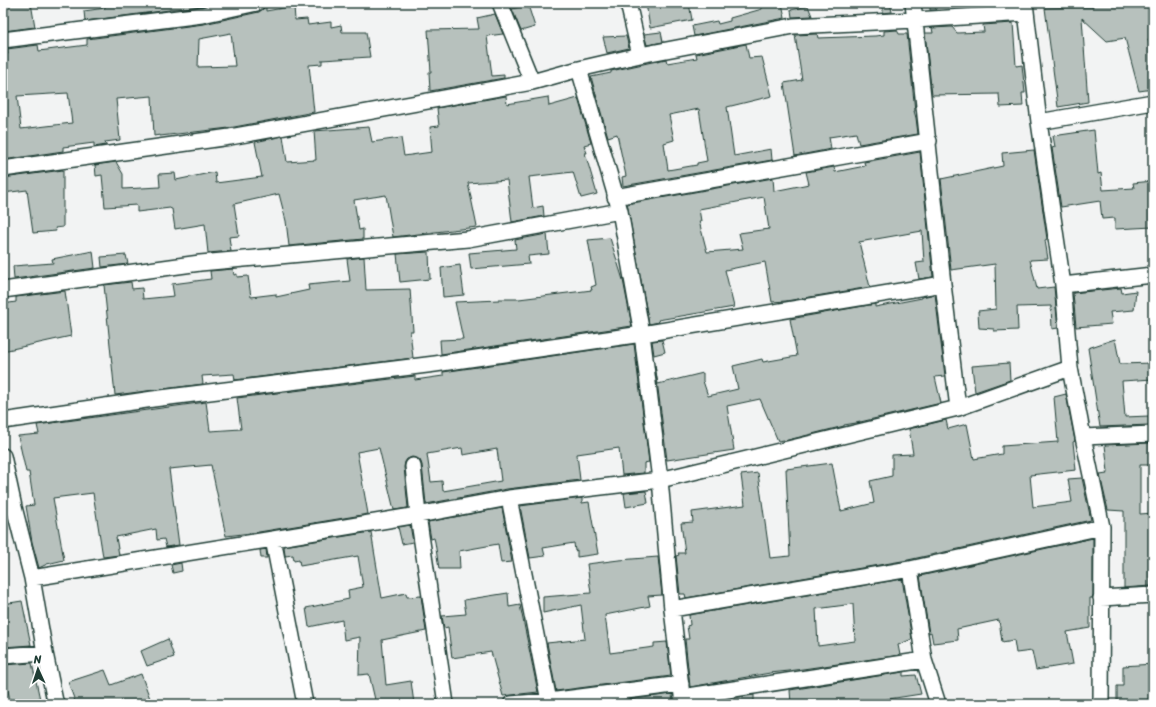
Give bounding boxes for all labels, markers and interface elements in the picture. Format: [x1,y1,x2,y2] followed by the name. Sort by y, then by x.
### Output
[18,649,58,689] north arrow
[32,650,42,669] text: N

